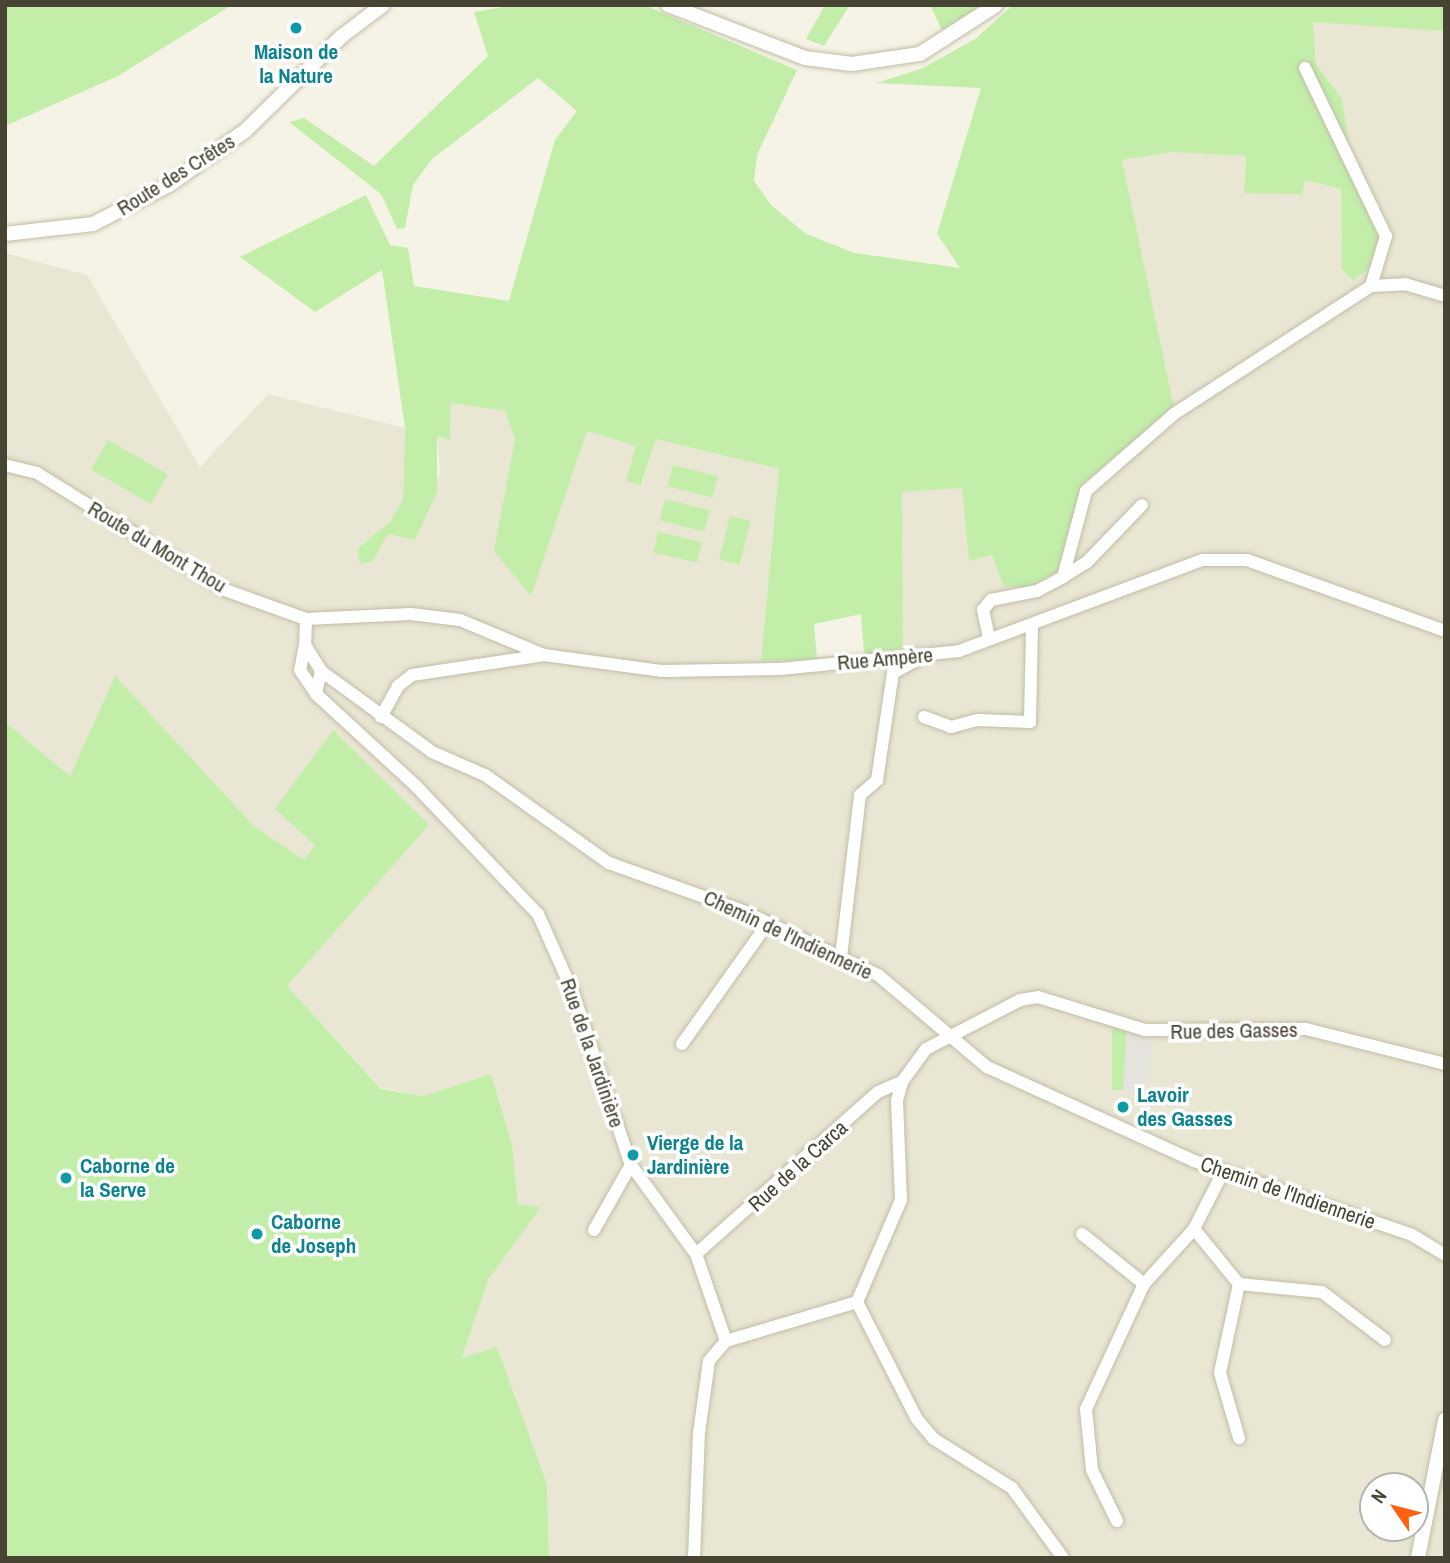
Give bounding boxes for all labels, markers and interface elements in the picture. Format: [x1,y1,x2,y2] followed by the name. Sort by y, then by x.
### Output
[288,20,304,36] marker: Maison de la Nature
[254,39,338,89] place label: Maison de la Nature
[113,129,239,221] street label: Route des Crêtes
[83,496,231,598] street label: Route du Mont Thou
[836,642,934,676] street label: Rue Ampère
[700,885,876,985] street label: Chemin de l'Indiennerie
[555,975,629,1131] street label: Rue de la Jardinière
[1170,1017,1298,1045] street label: Rue des Gasses
[1137,1082,1233,1132] place label: Lavoir des Gasses
[1115,1099,1131,1115] marker: Lavoir des Gasses
[743,1115,853,1217] street label: Rue de la Carca
[647,1130,743,1180] place label: Vierge de la Jardinière
[625,1147,641,1163] marker: Vierge de la Jardinière
[1197,1151,1379,1235] street label: Chemin de l'Indiennerie
[80,1153,175,1203] place label: Caborne de la Serve
[58,1170,74,1186] marker: Caborne de la Serve
[271,1209,356,1259] place label: Caborne de Joseph
[249,1226,265,1242] marker: Caborne de Joseph
[1359,1472,1429,1542] north arrow
[1365,1484,1392,1508] text: N

